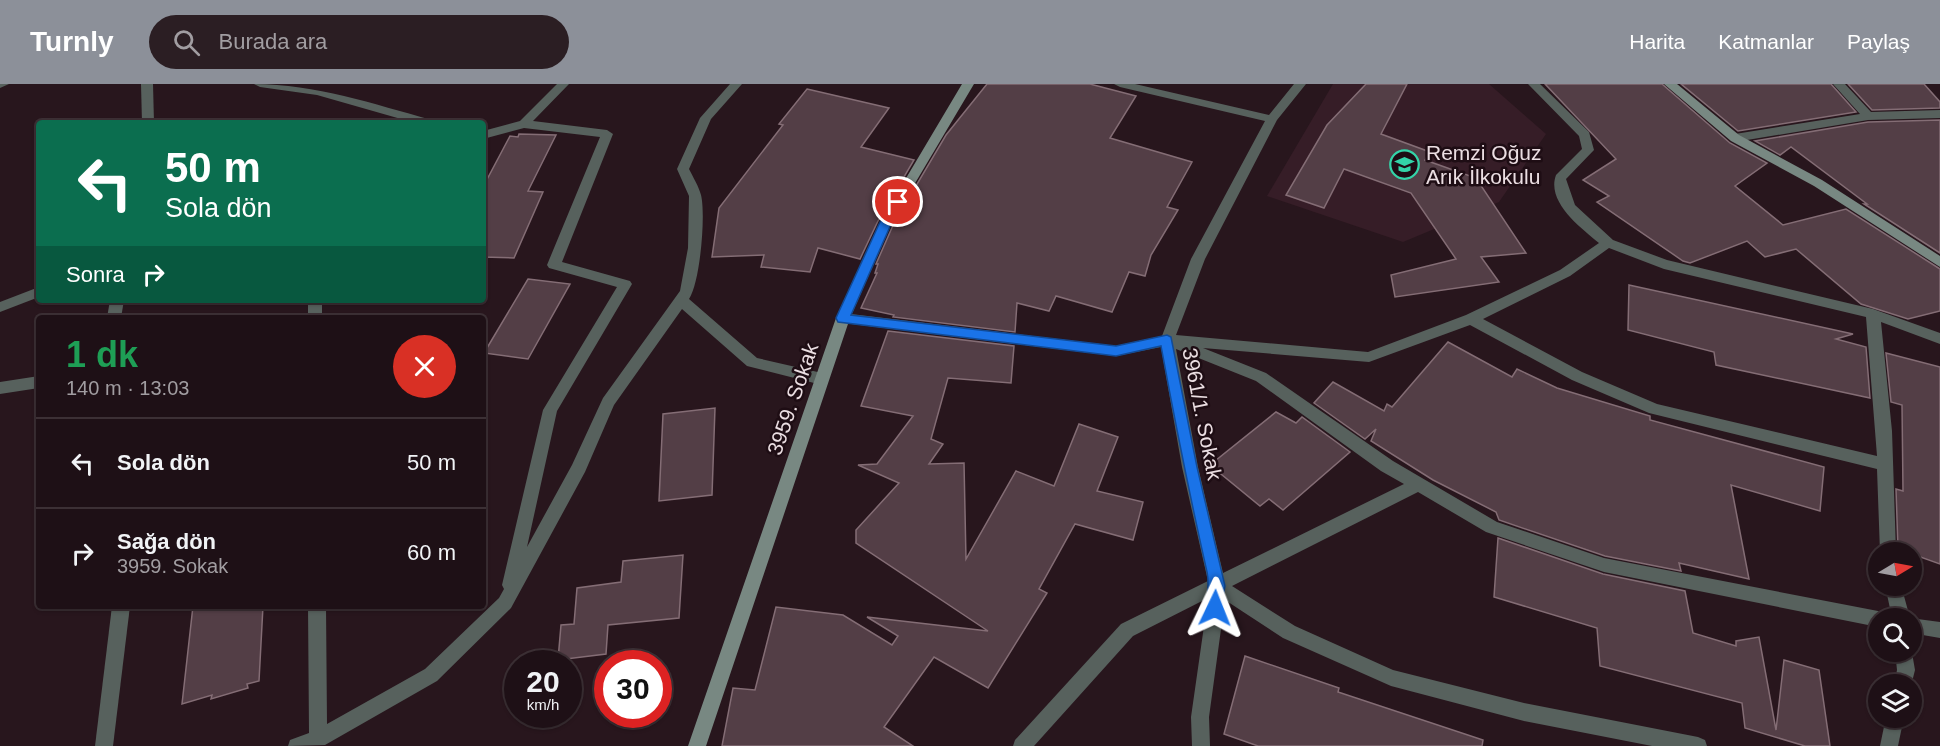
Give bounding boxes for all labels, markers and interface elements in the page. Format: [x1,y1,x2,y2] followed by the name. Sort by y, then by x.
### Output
[149,15,569,69] search box
[30,26,113,57] text: Turnly
[170,26,203,59] icon: search
[218,29,327,54] text: Burada ara
[1629,30,1685,53] text: Harita
[1718,30,1814,53] text: Katmanlar
[1847,30,1910,53] text: Paylaş
[1426,141,1542,188] place label: Remzi Oğuz Arık İlkokulu
[66,144,144,222] icon: left
[165,144,261,191] text: 50 m
[1389,149,1421,181] school or university icon: Remzi Oğuz Arık İlkokulu
[872,176,923,227] pin
[881,185,914,218] icon: arrive
[165,193,272,223] text: Sola dön
[137,258,170,291] icon: right
[66,262,125,287] text: Sonra
[66,334,138,375] text: 1 dk
[393,335,456,398] button: close
[763,339,823,458] street label: 3959. Sokak
[1178,346,1227,482] street label: 3961/1. Sokak
[66,377,189,399] text: 140 m · 13:03
[66,447,99,480] icon: left
[117,450,210,475] text: Sola dön
[407,450,456,475] text: 50 m
[117,529,216,554] text: Sağa dön
[66,537,99,570] icon: right
[407,540,456,565] text: 60 m
[1868,542,1922,596] north arrow
[1868,542,1922,728] map controls
[117,555,228,577] text: 3959. Sokak
[1183,576,1247,640] position arrow
[1868,608,1922,662] button: search
[594,650,672,728] speed limit sign: 30
[526,665,560,698] text: 20
[1868,674,1922,728] button: layers
[527,696,559,713] text: km/h

